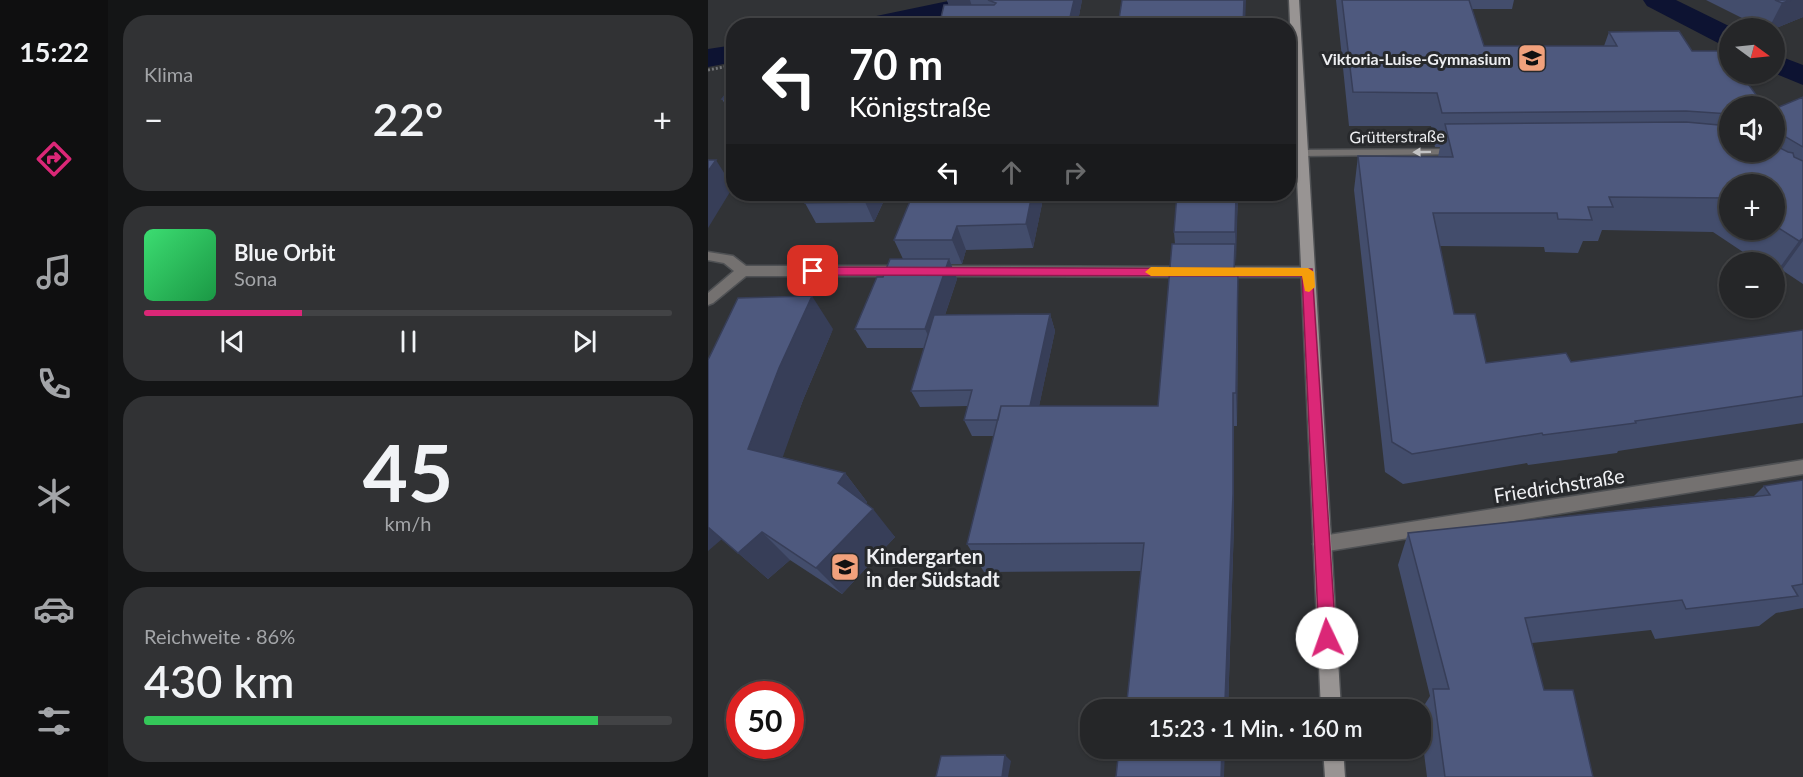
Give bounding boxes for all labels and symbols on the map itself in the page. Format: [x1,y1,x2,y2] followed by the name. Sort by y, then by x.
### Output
[1719,18,1785,84] north arrow
[1516,42,1548,74] school or university icon: Viktoria-Luise-Gymnasium
[1321,49,1511,68] place label: Viktoria-Luise-Gymnasium
[1349,126,1445,146] street label: Grütterstraße
[1412,147,1431,157] one-way arrow
[787,245,838,296] pin
[1492,463,1626,507] street label: Friedrichstraße
[866,544,1000,591] place label: Kindergarten in der Südstadt
[829,551,861,583] school or university icon: Kindergarten in der Südstadt
[1295,606,1359,670] position arrow
[726,681,804,759] speed limit sign: 50

